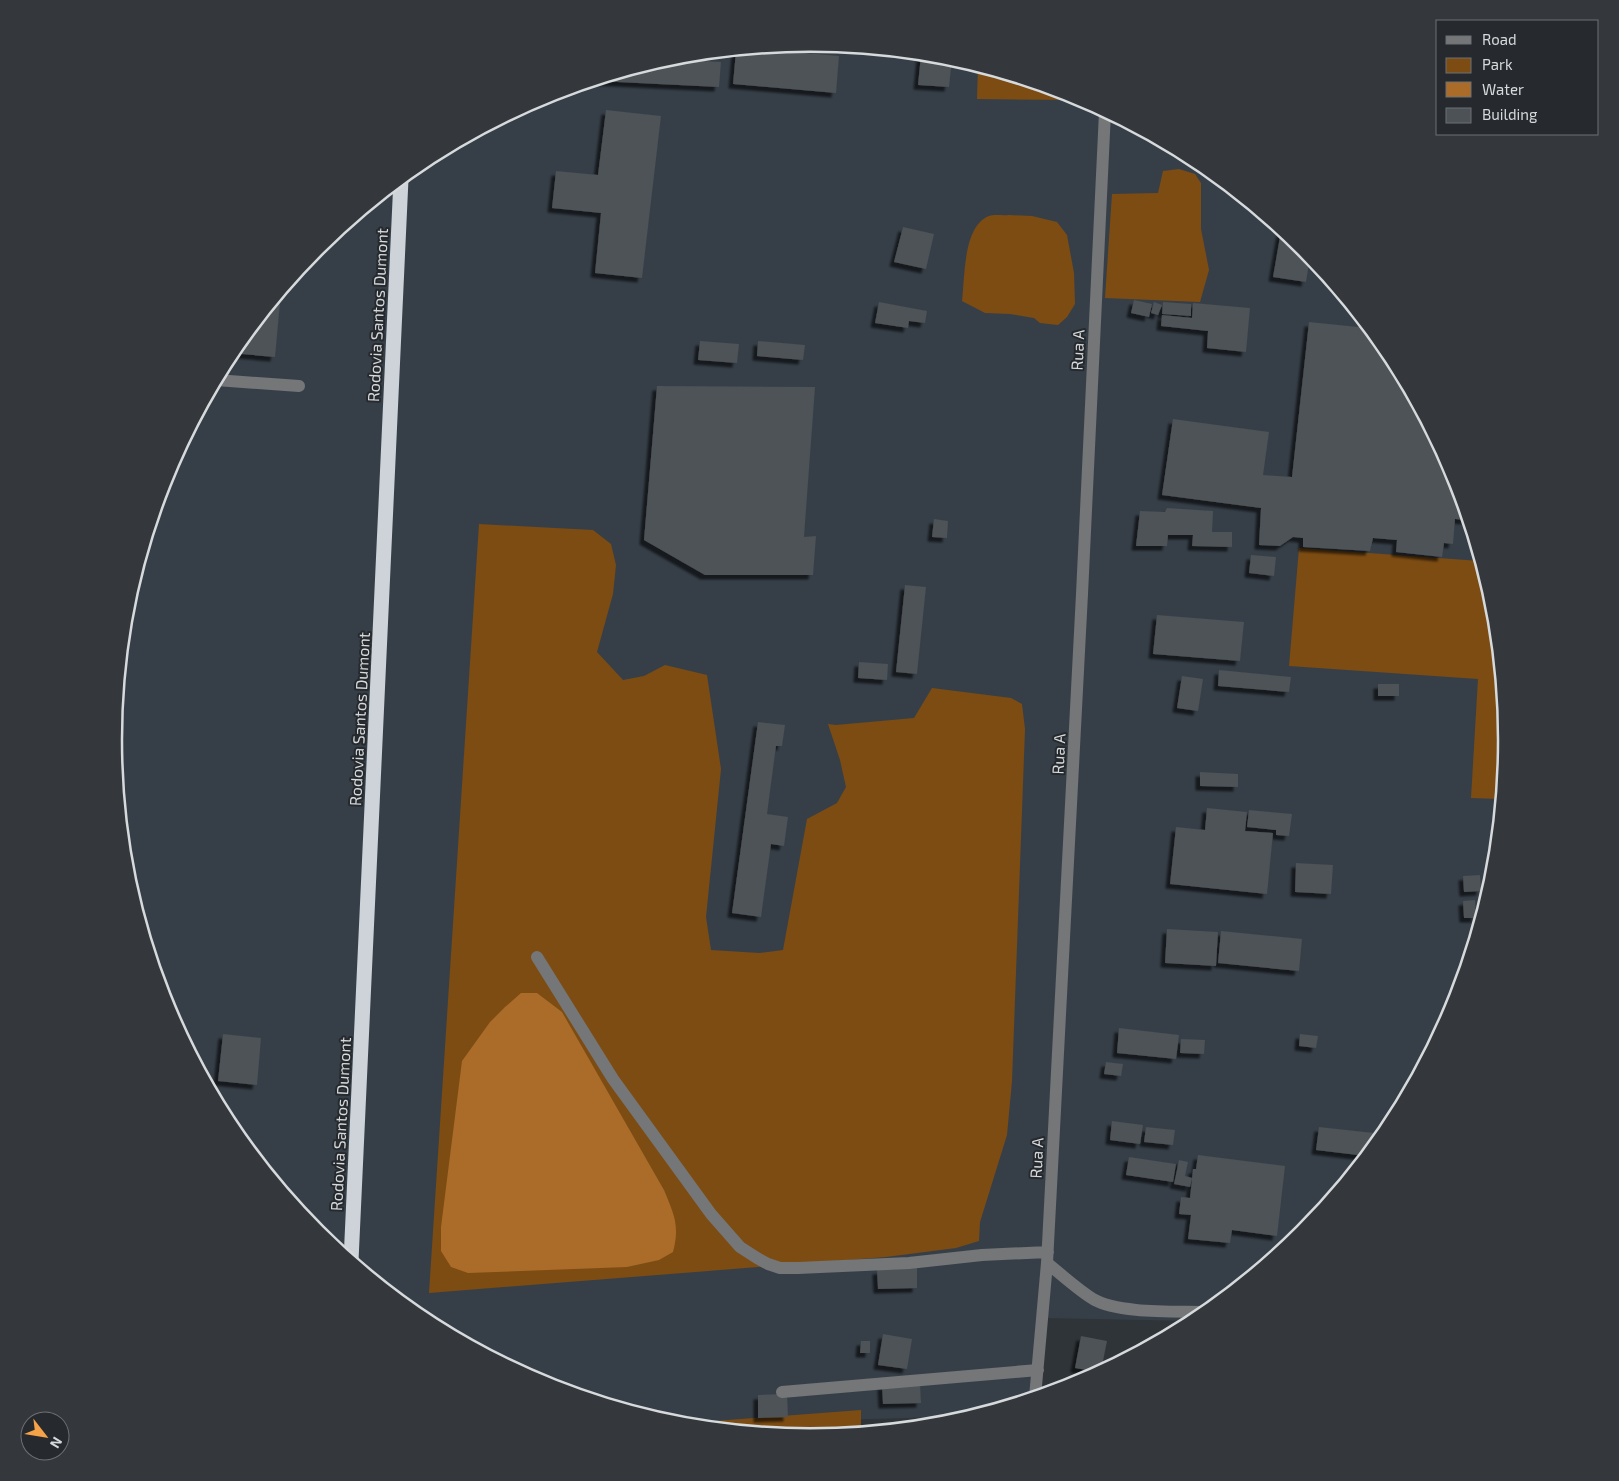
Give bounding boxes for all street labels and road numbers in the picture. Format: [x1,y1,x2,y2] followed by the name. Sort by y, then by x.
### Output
[363,228,391,402] street label: Rodovia Santos Dumont
[1066,329,1088,371] street label: Rua A
[345,632,373,806] street label: Rodovia Santos Dumont
[1047,733,1069,775] street label: Rua A
[326,1037,354,1211] street label: Rodovia Santos Dumont
[1025,1137,1047,1179] street label: Rua A

